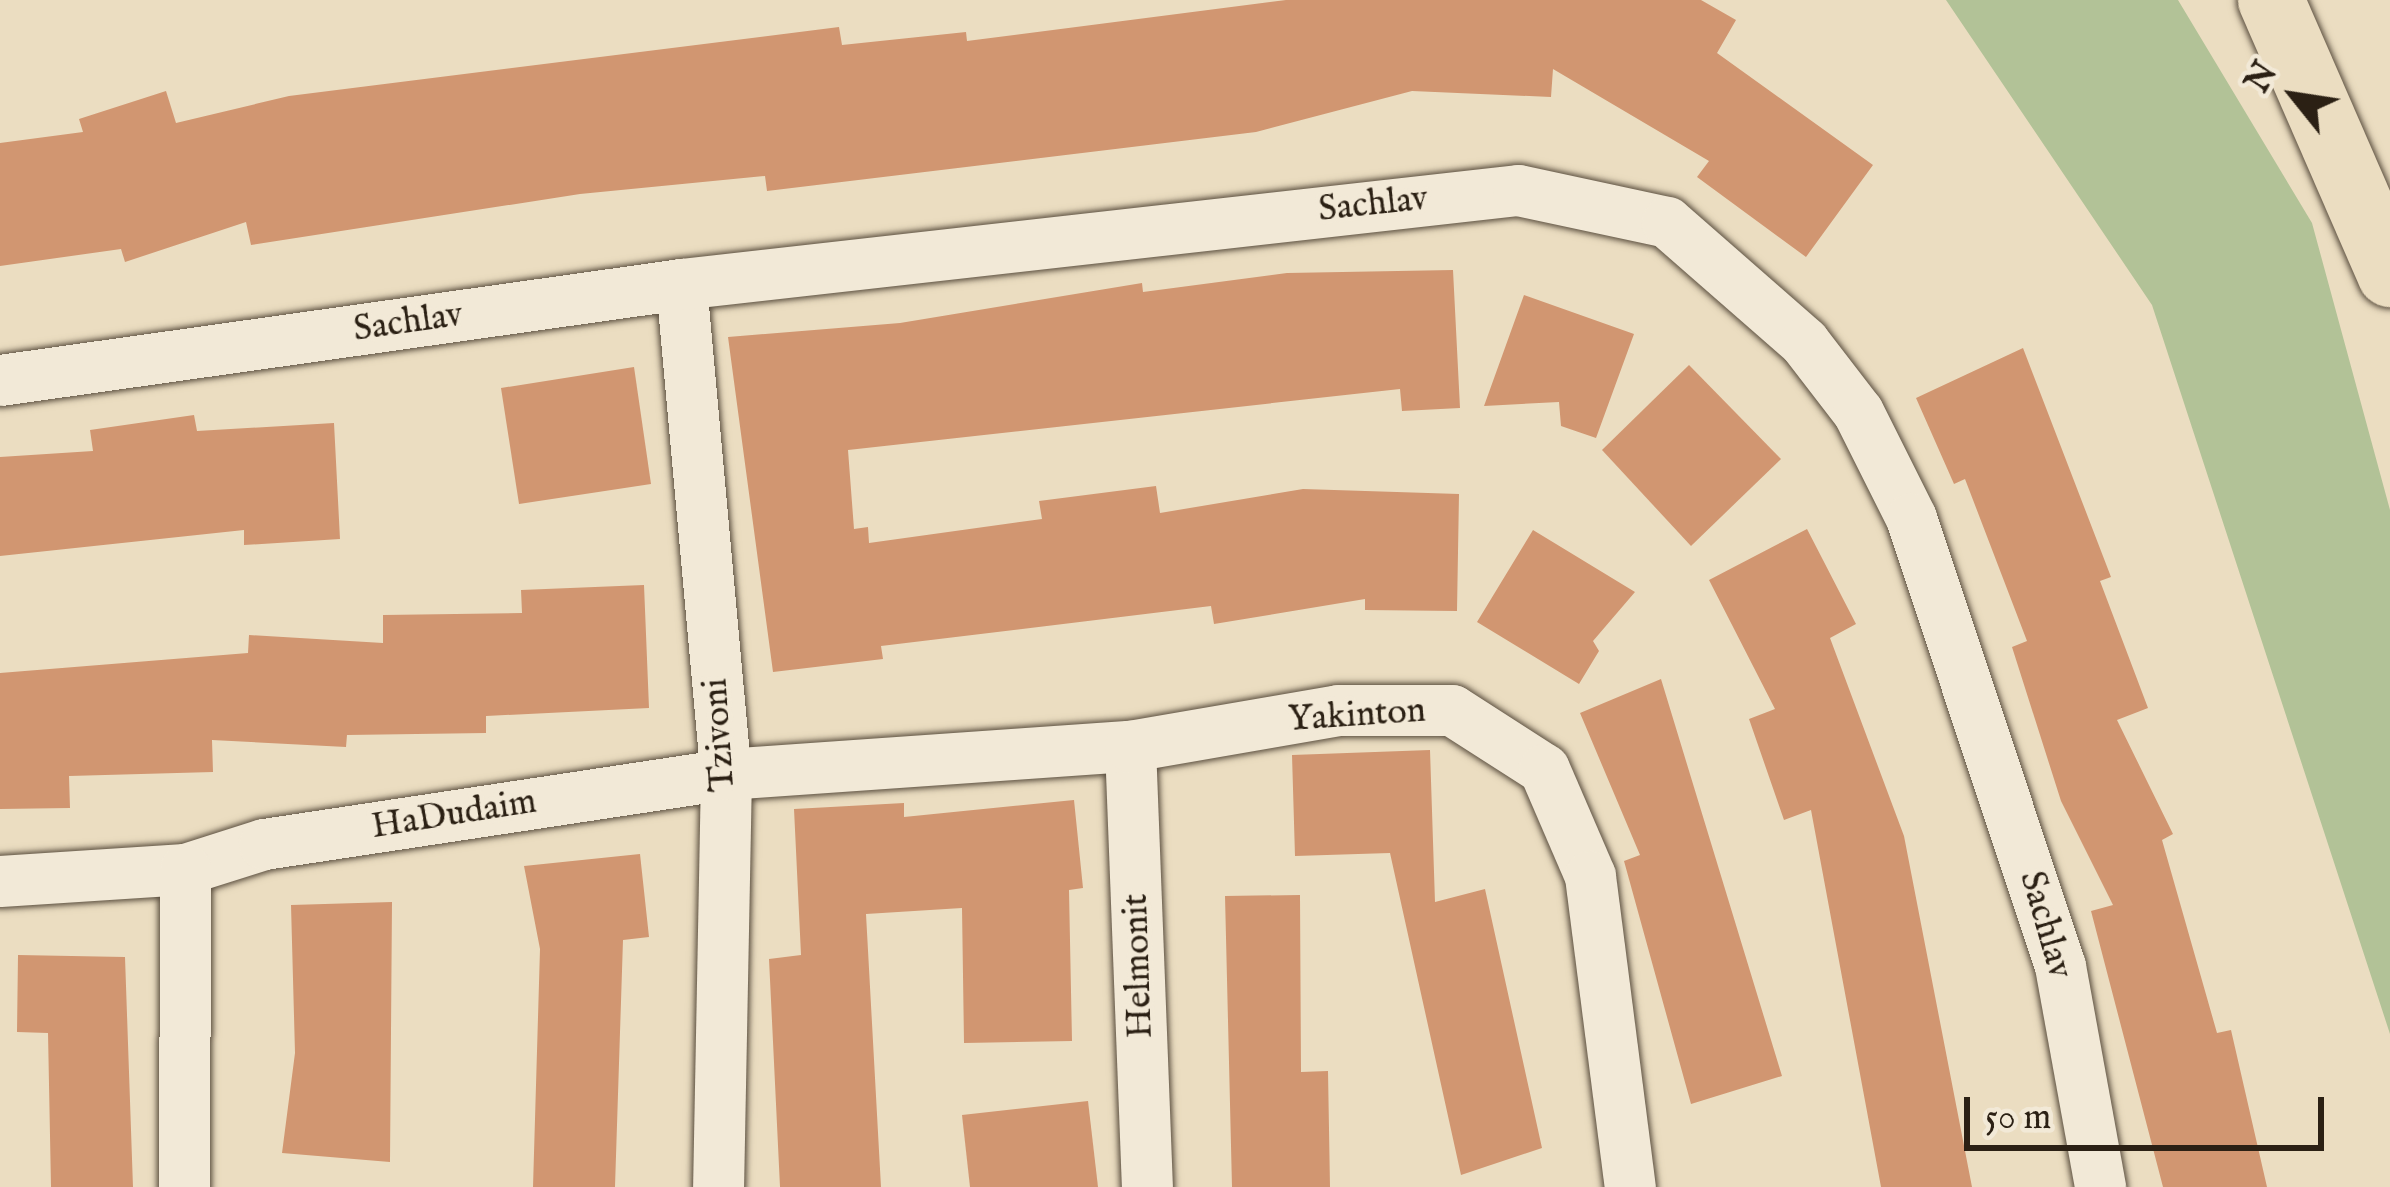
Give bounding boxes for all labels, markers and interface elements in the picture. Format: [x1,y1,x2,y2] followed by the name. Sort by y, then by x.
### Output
[2234,36,2354,156] north arrow
[2237,55,2288,101] text: N
[1316,178,1430,232] street label: Sachlav
[351,294,465,352] street label: Sachlav
[694,677,746,793] street label: Tzivoni
[1287,690,1427,742] street label: Yakinton
[369,781,539,849] street label: HaDudaim
[2009,866,2081,984] street label: Sachlav
[1115,893,1163,1039] street label: Helmonit
[1970,1073,2330,1147] scale bar
[1985,1095,2051,1141] text: 50 m

